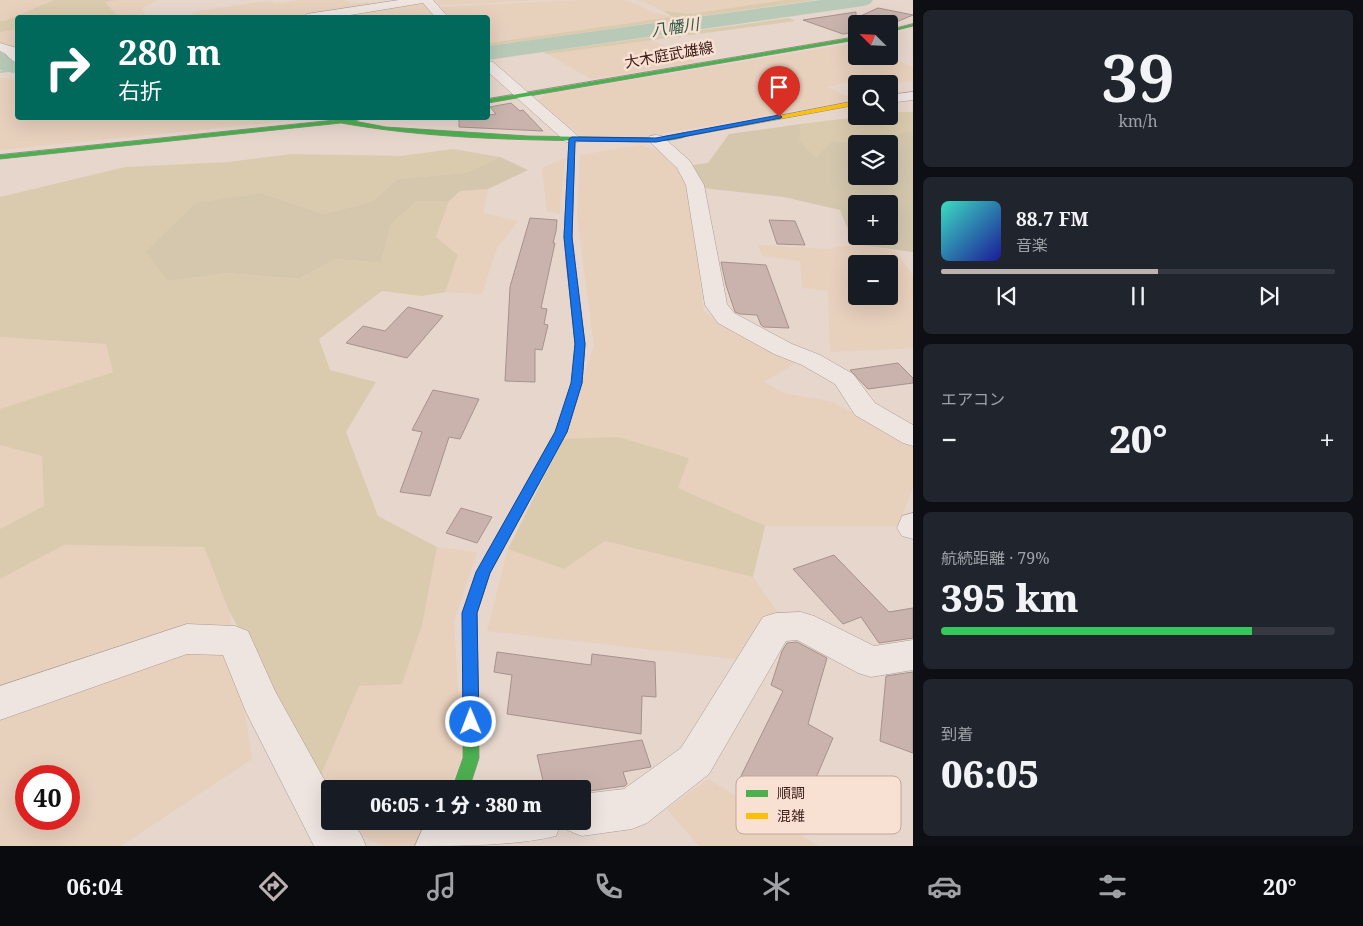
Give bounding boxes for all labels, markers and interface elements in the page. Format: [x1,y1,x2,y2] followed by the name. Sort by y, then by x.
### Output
[650,12,702,41] water label: 八幡川
[848,15,898,65] north arrow
[848,15,898,305] map controls
[118,28,221,75] text: 280 m
[1101,33,1175,121] text: 39
[35,35,100,100] icon: right
[623,36,715,72] street label: 大木庭武雄線
[758,66,800,117] pin
[765,73,793,101] icon: arrive
[118,75,162,105] text: 右折
[848,75,898,125] button: search
[1118,110,1158,132] text: km/h
[848,135,898,185] button: layers
[848,195,898,245] button: +
[1016,206,1089,232] text: 88.7 FM
[1016,234,1048,256] text: 音楽
[848,255,898,305] button: −
[993,282,1021,310] icon: previous
[1124,282,1152,310] icon: pause
[1255,282,1283,310] icon: next
[941,388,1005,410] text: エアコン
[1109,412,1167,464] text: 20°
[941,420,957,458] text: −
[1319,420,1335,458] text: +
[941,547,1050,569] text: 航続距離 · 79%
[941,571,1079,623] text: 395 km
[444,695,496,747] position arrow
[941,723,973,745] text: 到着
[941,747,1039,799] text: 06:05
[15,765,80,830] speed limit sign: 40
[736,776,901,834] legend
[777,783,805,802] text: 順調
[370,792,542,818] text: 06:05 · 1 分 · 380 m
[777,806,805,825] text: 混雑
[256,869,291,904] icon: directions
[424,869,459,904] icon: music
[591,869,626,904] icon: phone
[759,869,794,904] icon: climate
[927,869,962,904] icon: car
[1095,869,1130,904] icon: filters
[66,871,123,901] text: 06:04
[1263,871,1297,901] text: 20°

